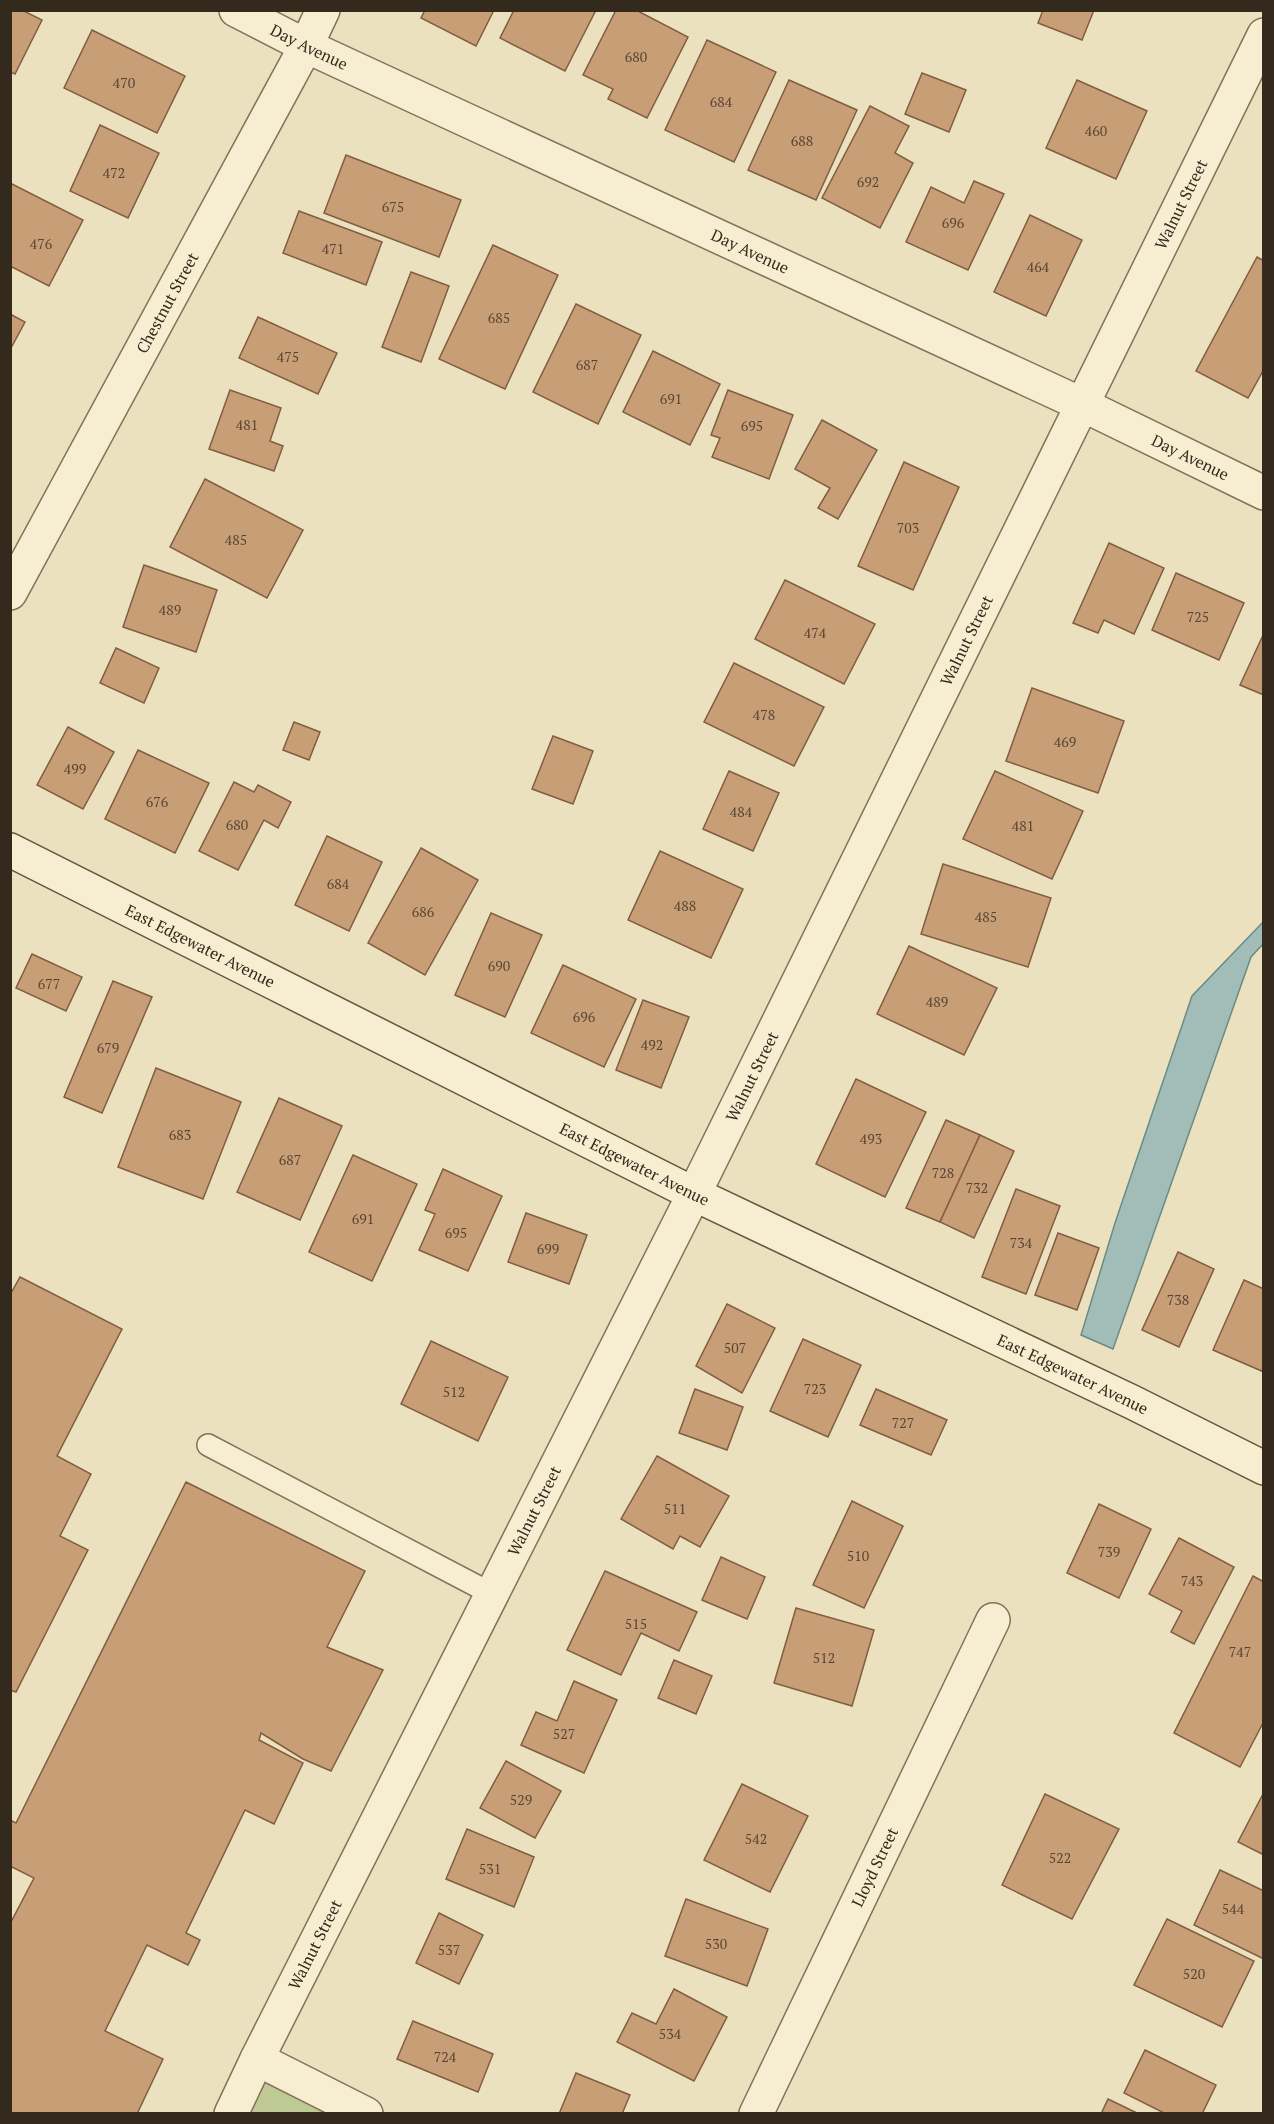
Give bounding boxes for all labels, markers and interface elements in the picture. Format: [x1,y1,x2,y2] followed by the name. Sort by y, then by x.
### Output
[267,19,352,75] street label: Day Avenue
[625,47,647,66] house number: 680
[113,73,135,92] house number: 470
[710,92,733,111] house number: 684
[1085,121,1107,140] house number: 460
[791,131,813,150] house number: 688
[1149,155,1212,253] street label: Walnut Street
[103,163,125,182] house number: 472
[857,172,879,191] house number: 692
[382,197,404,216] house number: 675
[942,213,965,232] house number: 696
[708,224,793,279] street label: Day Avenue
[30,234,53,253] house number: 476
[322,239,344,258] house number: 471
[131,248,203,357] street label: Chestnut Street
[1027,257,1050,276] house number: 464
[488,308,510,327] house number: 685
[277,347,299,366] house number: 475
[576,355,598,374] house number: 687
[660,389,682,408] house number: 691
[236,415,258,434] house number: 481
[741,416,763,435] house number: 695
[1148,429,1233,485] street label: Day Avenue
[897,518,919,537] house number: 703
[225,530,247,549] house number: 485
[935,591,998,689] street label: Walnut Street
[159,600,181,619] house number: 489
[1187,607,1209,626] house number: 725
[804,623,827,642] house number: 474
[753,705,775,724] house number: 478
[1054,732,1076,751] house number: 469
[64,759,86,778] house number: 499
[146,792,169,811] house number: 676
[730,802,753,821] house number: 484
[226,815,248,834] house number: 680
[1012,816,1034,835] house number: 481
[327,874,350,893] house number: 684
[674,896,696,915] house number: 488
[122,899,279,993] street label: East Edgewater Avenue
[412,902,435,921] house number: 686
[975,907,997,926] house number: 485
[488,956,510,975] house number: 690
[38,974,60,993] house number: 677
[926,992,948,1011] house number: 489
[573,1007,596,1026] house number: 696
[720,1027,783,1125] street label: Walnut Street
[641,1035,663,1054] house number: 492
[97,1038,119,1057] house number: 679
[556,1117,713,1211] street label: East Edgewater Avenue
[169,1125,191,1144] house number: 683
[860,1129,882,1148] house number: 493
[279,1150,301,1169] house number: 687
[932,1163,954,1182] house number: 728
[966,1178,988,1197] house number: 732
[352,1209,374,1228] house number: 691
[445,1223,467,1242] house number: 695
[1010,1233,1033,1252] house number: 734
[537,1239,559,1258] house number: 699
[1167,1290,1189,1309] house number: 738
[994,1329,1152,1419] street label: East Edgewater Avenue
[724,1338,746,1357] house number: 507
[804,1379,826,1398] house number: 723
[443,1382,465,1401] house number: 512
[892,1413,914,1432] house number: 727
[502,1462,566,1560] street label: Walnut Street
[664,1499,686,1518] house number: 511
[1098,1542,1120,1561] house number: 739
[847,1546,869,1565] house number: 510
[1181,1571,1203,1590] house number: 743
[625,1614,647,1633] house number: 515
[1229,1642,1251,1661] house number: 747
[813,1648,835,1667] house number: 512
[553,1724,575,1743] house number: 527
[510,1790,532,1809] house number: 529
[846,1823,903,1910] street label: Lloyd Street
[745,1829,767,1848] house number: 542
[1049,1848,1071,1867] house number: 522
[479,1859,501,1878] house number: 531
[283,1896,347,1993] street label: Walnut Street
[1222,1899,1245,1918] house number: 544
[705,1934,727,1953] house number: 530
[438,1940,460,1959] house number: 537
[1183,1964,1205,1983] house number: 520
[659,2024,682,2043] house number: 534
[434,2047,457,2066] house number: 724

